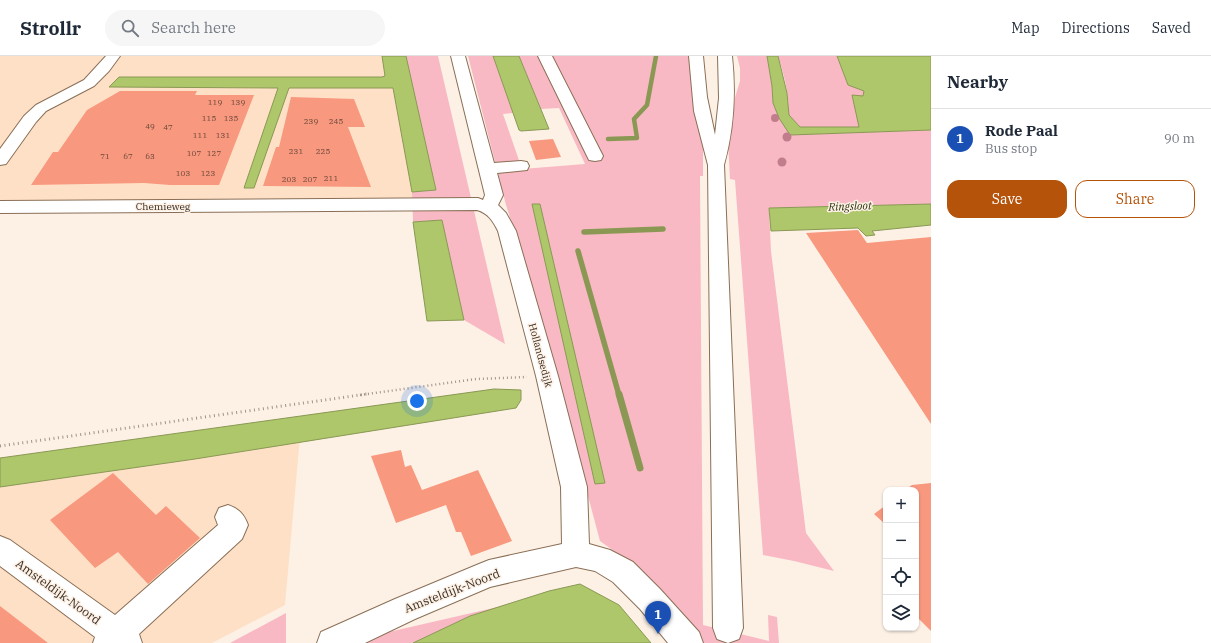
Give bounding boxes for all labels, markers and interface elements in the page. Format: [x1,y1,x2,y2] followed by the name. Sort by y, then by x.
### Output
[105,10,385,46] search box
[20,16,81,40] text: Strollr
[119,17,141,39] icon: search
[151,18,236,37] text: Search here
[1011,19,1040,37] text: Map
[1062,19,1130,37] text: Directions
[1152,19,1191,37] text: Saved
[947,71,1008,93] text: Nearby
[208,97,222,107] house number: 119
[231,97,245,107] house number: 139
[202,113,216,123] house number: 115
[224,113,238,123] house number: 135
[304,116,318,126] house number: 239
[329,116,343,126] house number: 245
[145,121,155,131] house number: 49
[985,121,1058,140] text: Rode Paal
[163,122,173,132] house number: 47
[193,130,207,140] house number: 111
[216,130,230,140] house number: 131
[956,130,964,147] text: 1
[1164,130,1195,147] text: 90 m
[985,140,1037,157] text: Bus stop
[289,146,303,156] house number: 231
[316,146,330,156] house number: 225
[187,148,201,158] house number: 107
[207,148,221,158] house number: 127
[100,151,110,161] house number: 71
[123,151,133,161] house number: 67
[145,151,155,161] house number: 63
[176,168,190,178] house number: 103
[201,168,215,178] house number: 123
[324,173,338,183] house number: 211
[282,174,296,184] house number: 203
[303,174,317,184] house number: 207
[947,180,1067,218] button: Save
[1075,180,1195,218] button: Share
[827,198,873,214] water label: Ringsloot
[136,200,191,213] street label: Chemieweg
[526,322,555,389] street label: Hollandsedijk
[407,391,427,411] your location
[883,487,919,631] map controls
[883,487,919,523] button: +
[883,523,919,559] button: −
[13,556,104,627] street label: Amsteldijk-Noord
[883,559,919,595] button: locate
[402,565,502,616] street label: Amsteldijk-Noord
[883,595,919,631] button: layers
[645,601,671,634] pin: 1

